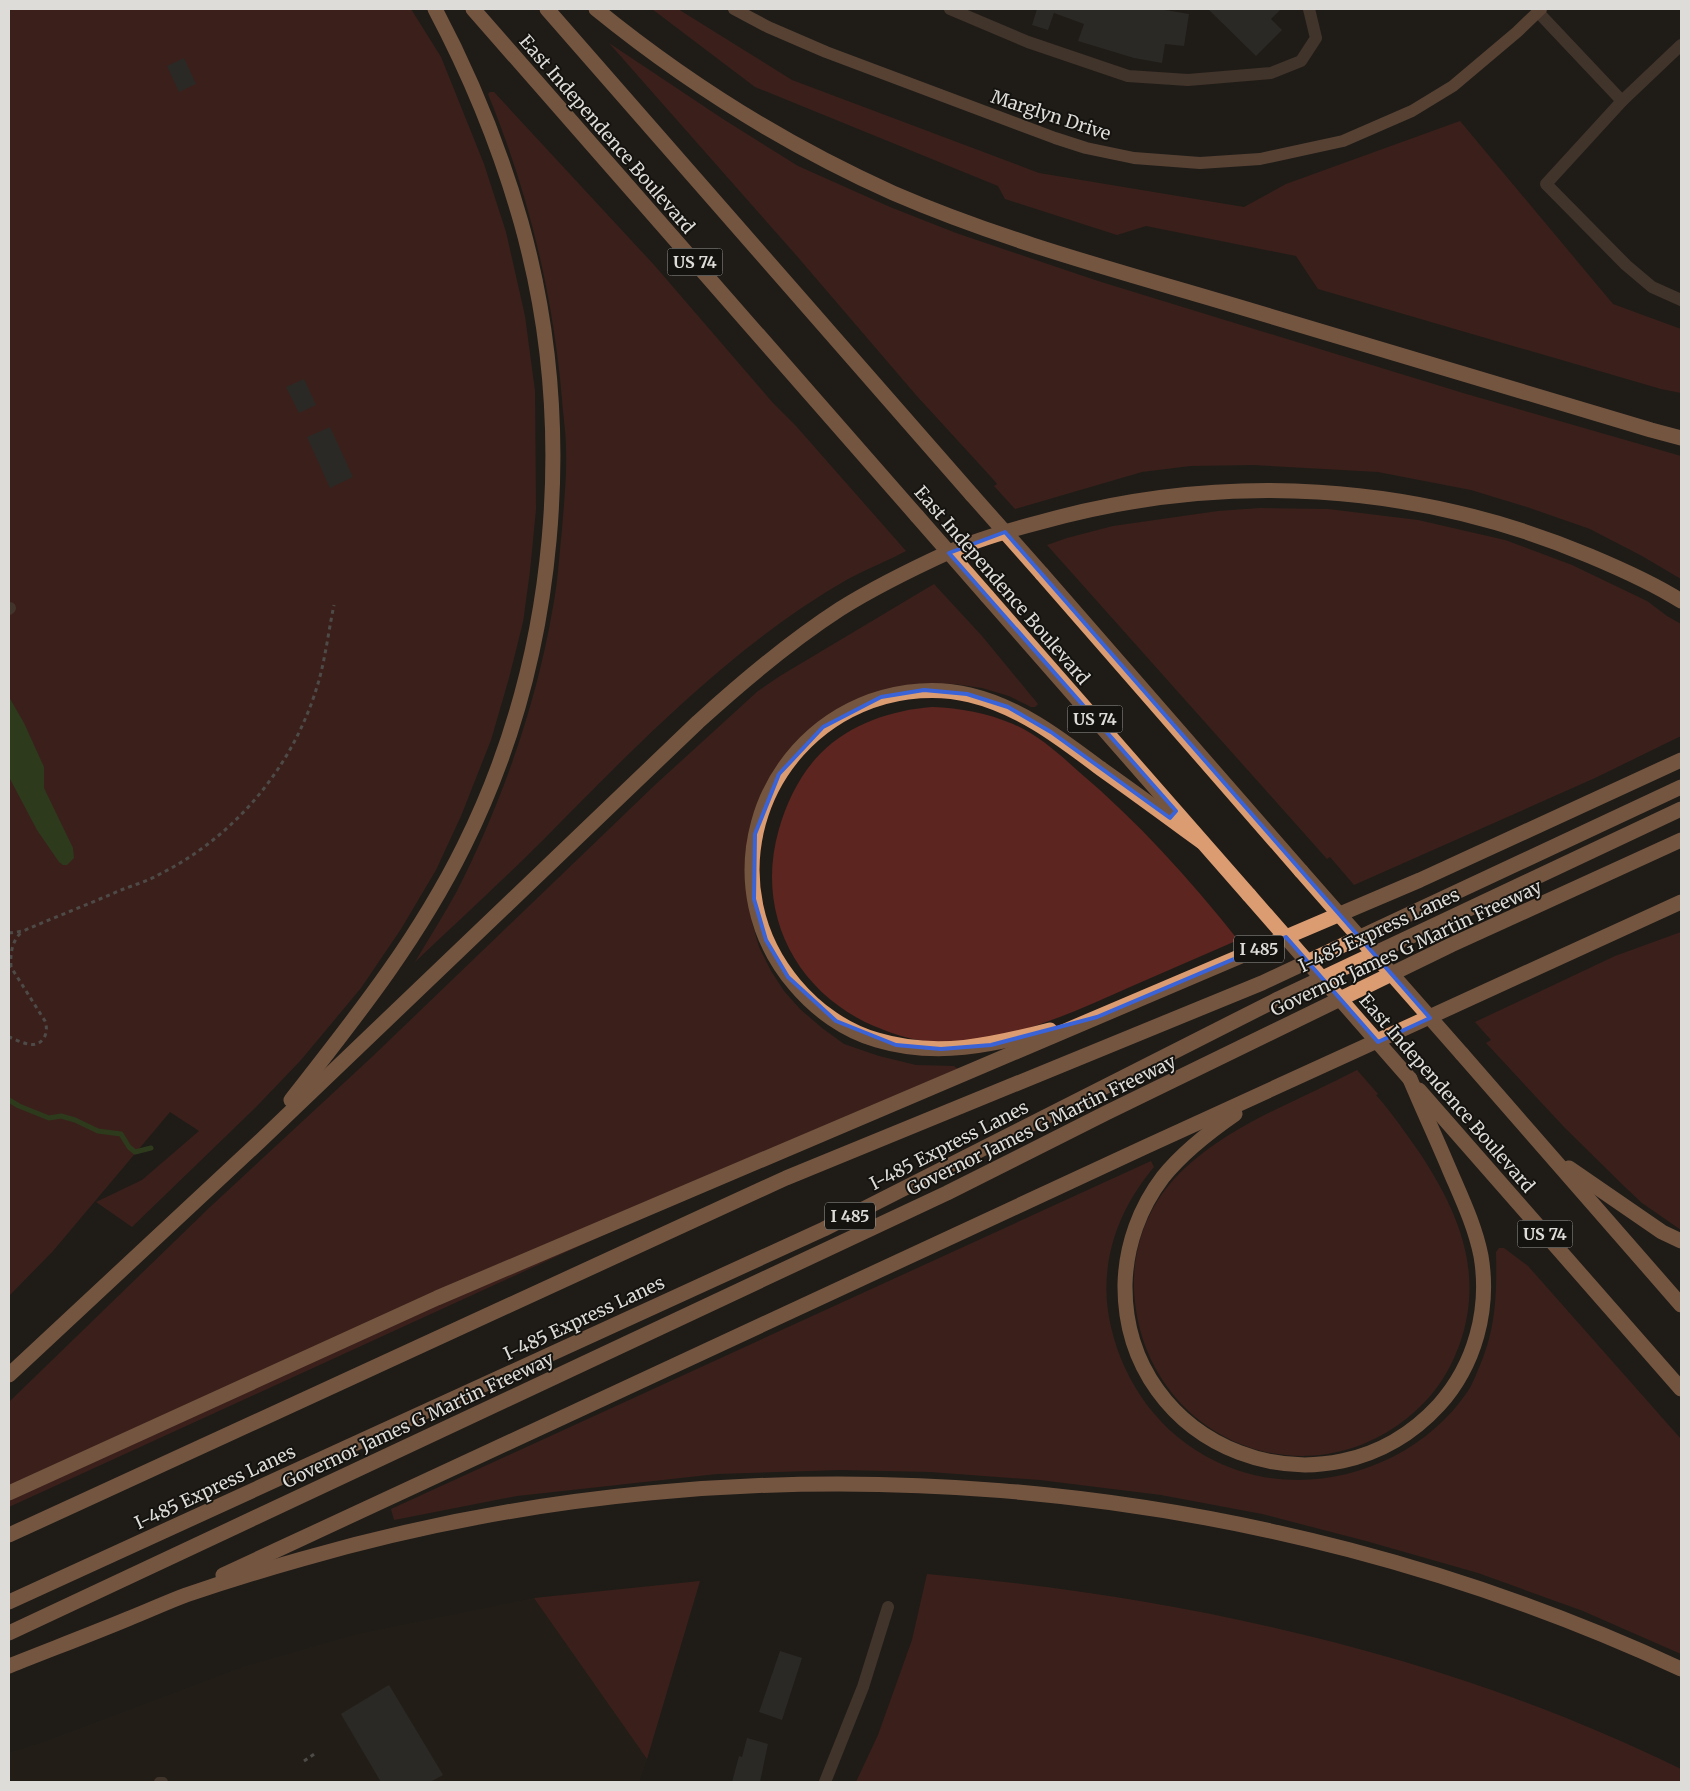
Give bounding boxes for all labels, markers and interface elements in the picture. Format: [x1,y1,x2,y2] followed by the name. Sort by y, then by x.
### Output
[514,30,700,238] street label: East Independence Boulevard
[988,85,1114,145] street label: Marglyn Drive
[668,248,722,276] road number: US 74
[909,481,1095,689] street label: East Independence Boulevard
[1068,706,1122,732] road number: US 74
[1267,875,1546,1021] street label: Governor James G Martin Freeway
[1295,883,1463,977] street label: I-485 Express Lanes
[1234,936,1284,962] road number: I 485
[1354,989,1540,1197] street label: East Independence Boulevard
[902,1049,1180,1200] street label: Governor James G Martin Freeway
[866,1095,1032,1195] street label: I-485 Express Lanes
[825,1202,875,1230] road number: I 485
[1518,1220,1572,1248] road number: US 74
[500,1271,668,1365] street label: I-485 Express Lanes
[279,1347,558,1493] street label: Governor James G Martin Freeway
[131,1440,299,1534] street label: I-485 Express Lanes

